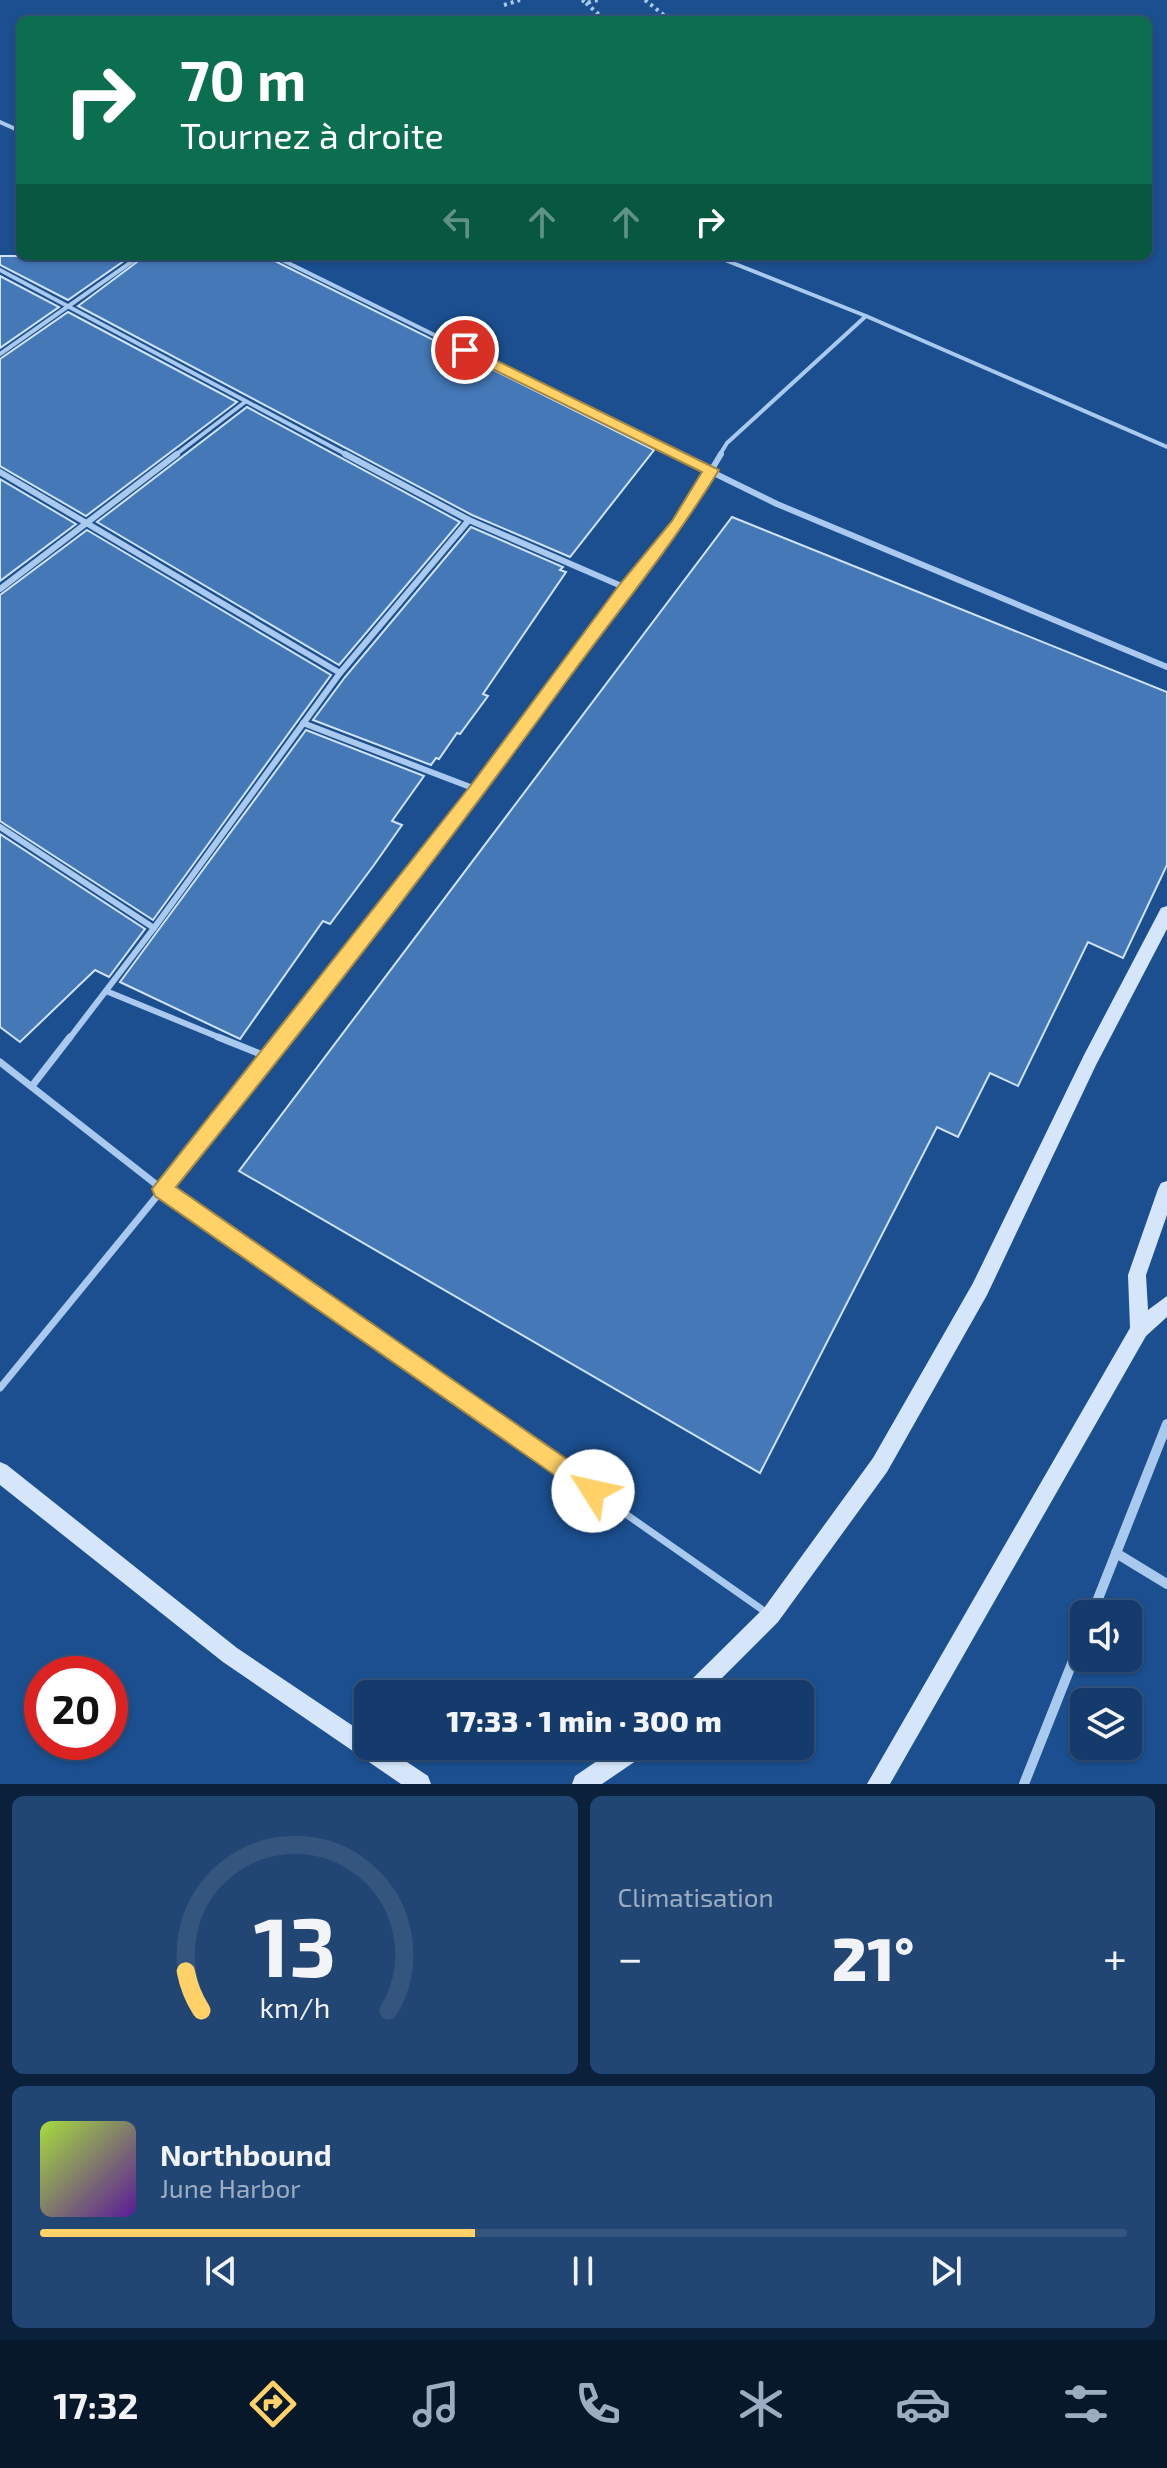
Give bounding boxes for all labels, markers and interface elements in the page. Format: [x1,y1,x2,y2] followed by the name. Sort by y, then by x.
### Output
[180,45,306,112] text: 70 m
[48,48,152,152] icon: right
[180,113,444,156] text: Tournez à droite
[436,200,480,244] icon: left
[520,200,564,244] icon: ahead
[604,200,648,244] icon: ahead
[688,200,732,244] icon: right
[431,316,499,384] pin
[443,328,487,372] icon: arrive
[551,1449,635,1533] position arrow
[1070,1600,1142,1760] map controls
[1070,1600,1142,1672] button: sound
[24,1656,128,1760] speed limit sign: 20
[1070,1688,1142,1760] button: layers
[446,1702,722,1738] text: 17:33 · 1 min · 300 m
[618,1881,774,1912] text: Climatisation
[253,1894,336,1994] text: 13
[832,1921,914,1993] text: 21°
[618,1930,643,1983] text: −
[1103,1930,1127,1983] text: +
[259,1989,330,2024] text: km/h
[160,2136,332,2172] text: Northbound
[160,2172,301,2203] text: June Harbor
[199,2249,243,2293] icon: previous
[561,2249,605,2293] icon: pause
[924,2249,968,2293] icon: next
[245,2376,301,2432] icon: directions
[408,2376,464,2432] icon: music
[570,2376,626,2432] icon: phone
[733,2376,789,2432] icon: climate
[895,2376,951,2432] icon: car
[1058,2376,1114,2432] icon: filters
[53,2383,138,2426] text: 17:32

